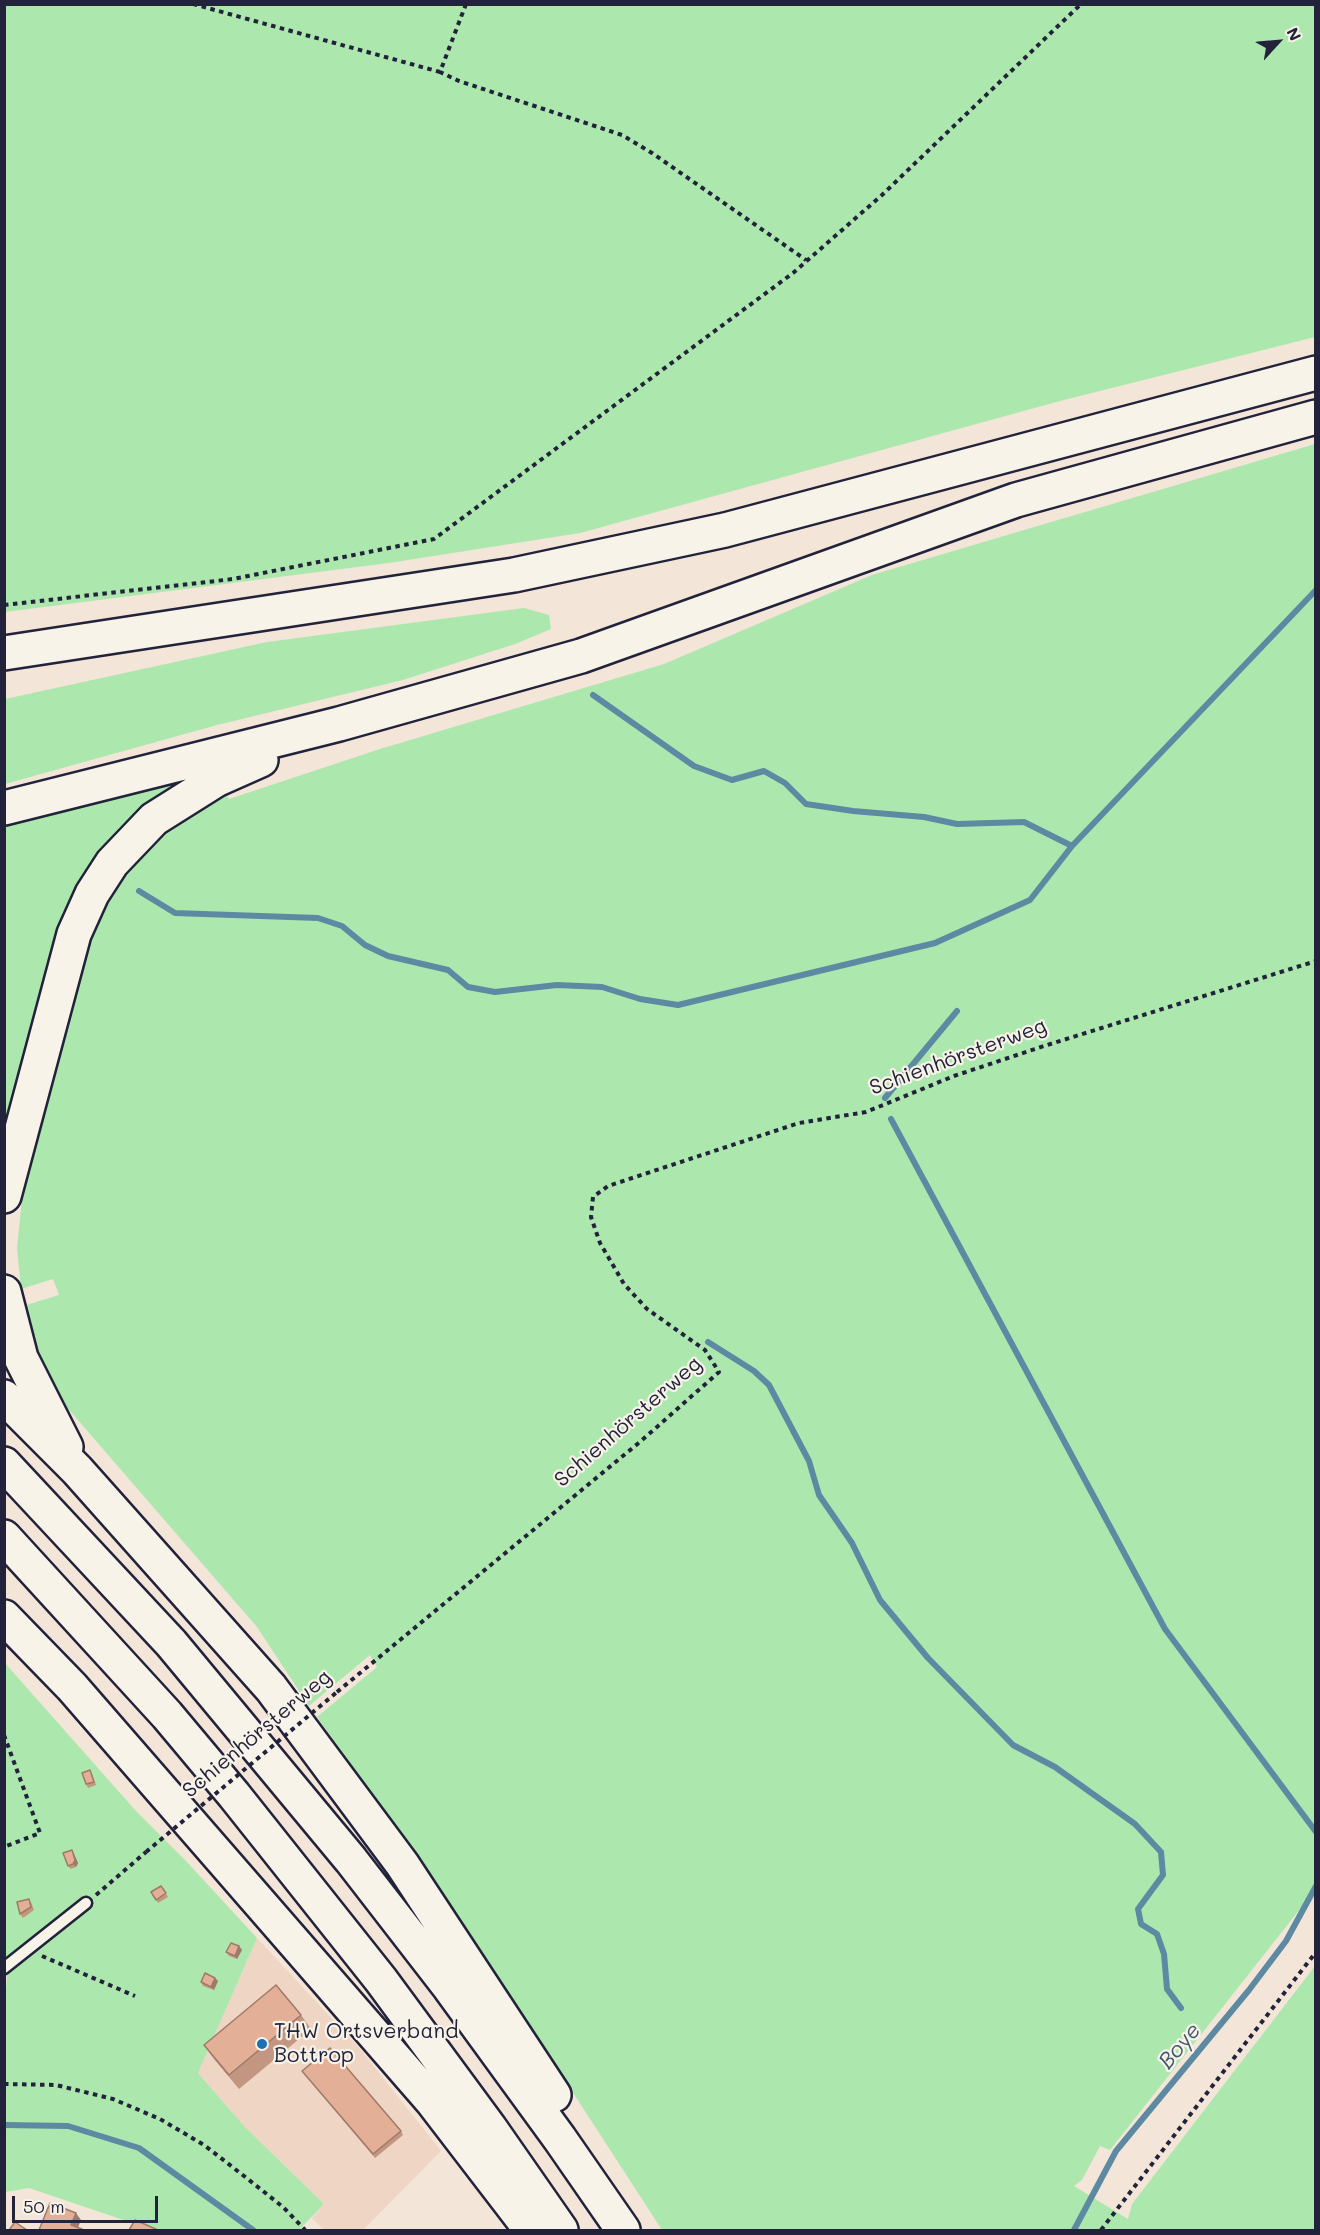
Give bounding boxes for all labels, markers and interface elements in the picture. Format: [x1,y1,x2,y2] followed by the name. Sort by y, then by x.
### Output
[1248,12,1308,72] north arrow
[1283,24,1307,44] text: N
[866,1013,1050,1101] street label: Schienhörsterweg
[549,1351,707,1493] street label: Schienhörsterweg
[178,1664,336,1804] street label: Schienhörsterweg
[1153,2018,1207,2074] water label: Boye
[274,2019,459,2069] place label: THW Ortsverband Bottrop
[255,2037,269,2051] marker: THW Ortsverband Bottrop
[15,2184,160,2222] scale bar
[23,2194,65,2218] text: 50 m

